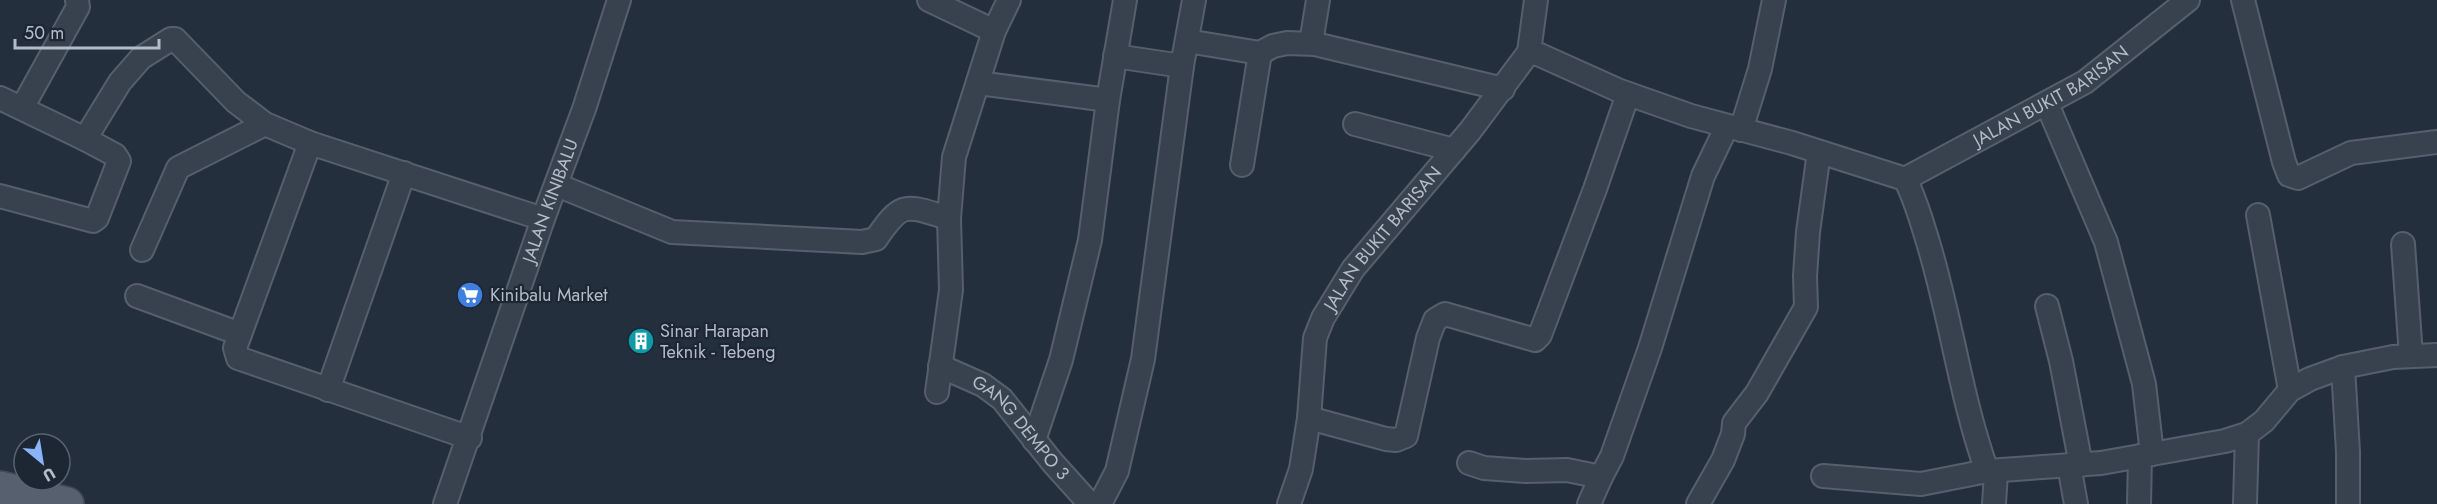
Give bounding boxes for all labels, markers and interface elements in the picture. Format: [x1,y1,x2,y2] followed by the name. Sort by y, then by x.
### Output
[15,12,159,50] scale bar
[24,20,64,46] text: 50 m
[1967,39,2134,154] street label: JALAN BUKIT BARISAN
[515,135,585,268] street label: JALAN KINIBALU
[1316,161,1448,317] street label: JALAN BUKIT BARISAN
[455,280,485,310] supermarket icon: Kinibalu Market
[490,282,608,308] place label: Kinibalu Market
[660,318,775,365] place label: Sinar Harapan Teknik - Tebeng
[626,326,656,356] building icon: Sinar Harapan Teknik - Tebeng
[968,369,1075,486] street label: GANG DEMPO 3
[12,432,72,492] north arrow
[39,462,60,487] text: U

